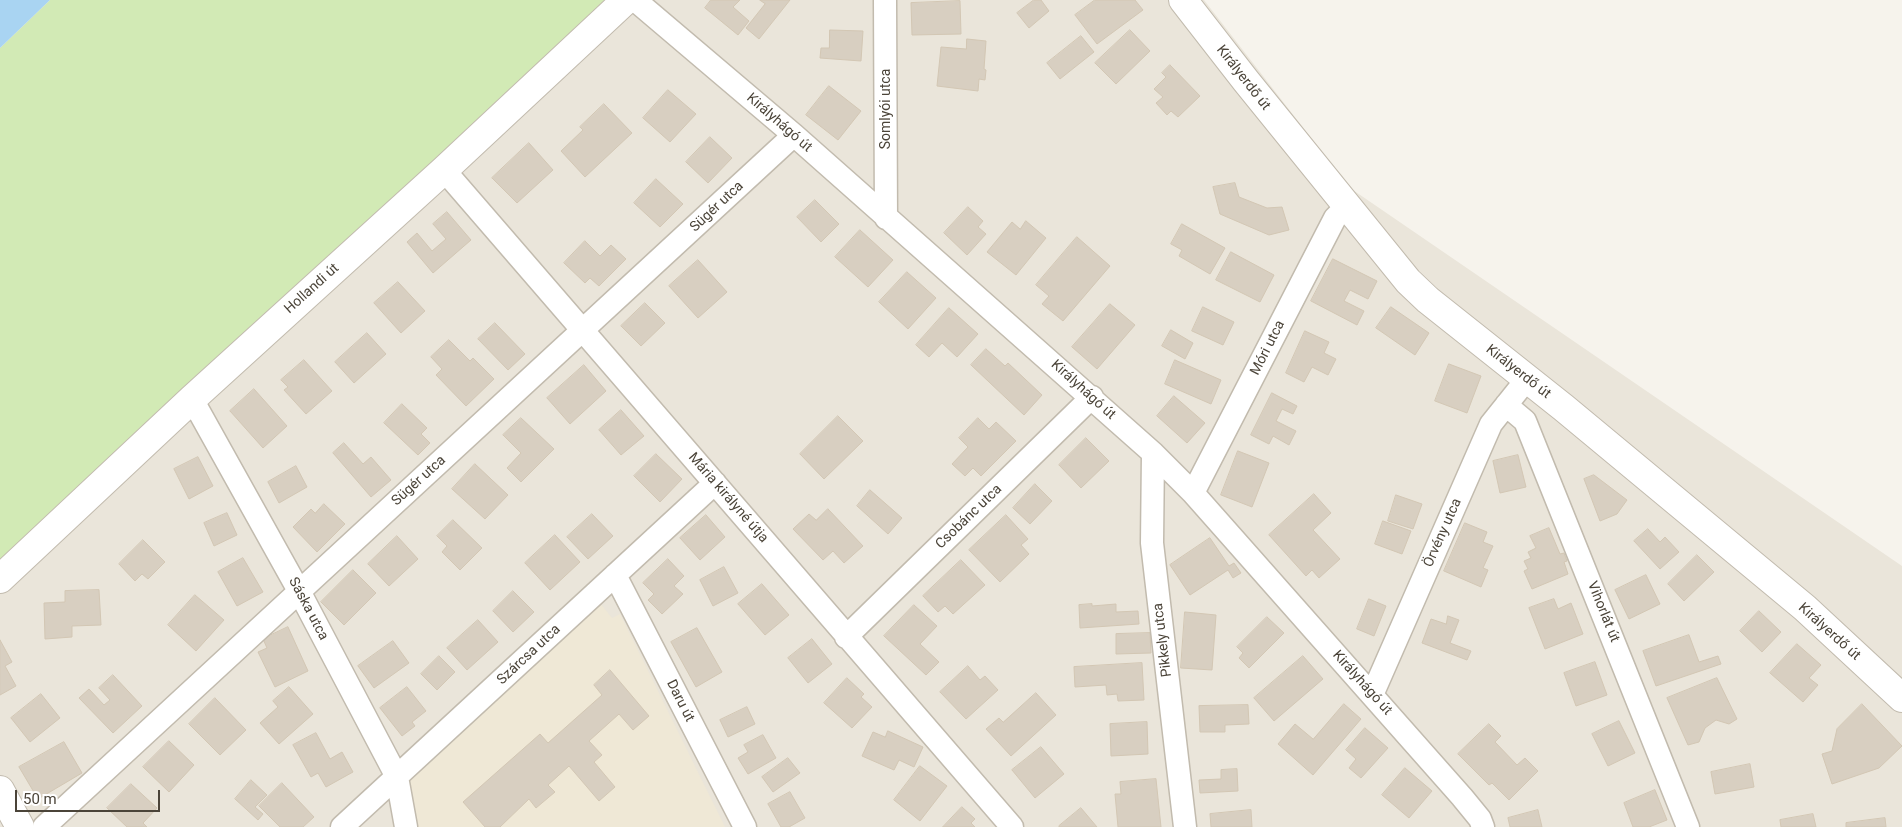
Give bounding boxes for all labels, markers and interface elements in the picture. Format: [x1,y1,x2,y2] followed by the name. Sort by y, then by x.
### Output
[1212,42,1274,114] street label: Királyerdő út
[878,69,894,149] street label: Somlyói utca
[743,90,815,156] street label: Királyhágó út
[687,178,747,236] street label: Sügér utca
[281,260,343,318] street label: Hollandi út
[1247,318,1289,378] street label: Móri utca
[1482,341,1554,403] street label: Királyerdő út
[1047,357,1119,423] street label: Királyhágó út
[684,450,772,546] street label: Mária királyné útja
[389,452,449,510] street label: Sügér utca
[932,481,1006,553] street label: Csobánc utca
[1420,496,1466,570] street label: Örvény utca
[284,575,332,643] street label: Sáska utca
[1583,579,1623,645] street label: Vihorlát út
[1794,600,1864,664] street label: Királyerdő út
[1150,602,1176,678] street label: Pikkely utca
[494,621,564,689] street label: Szárcsa utca
[1329,647,1395,719] street label: Királyhágó út
[662,677,698,725] street label: Daru út
[18,780,162,812] scale bar
[23,790,57,808] text: 50 m

